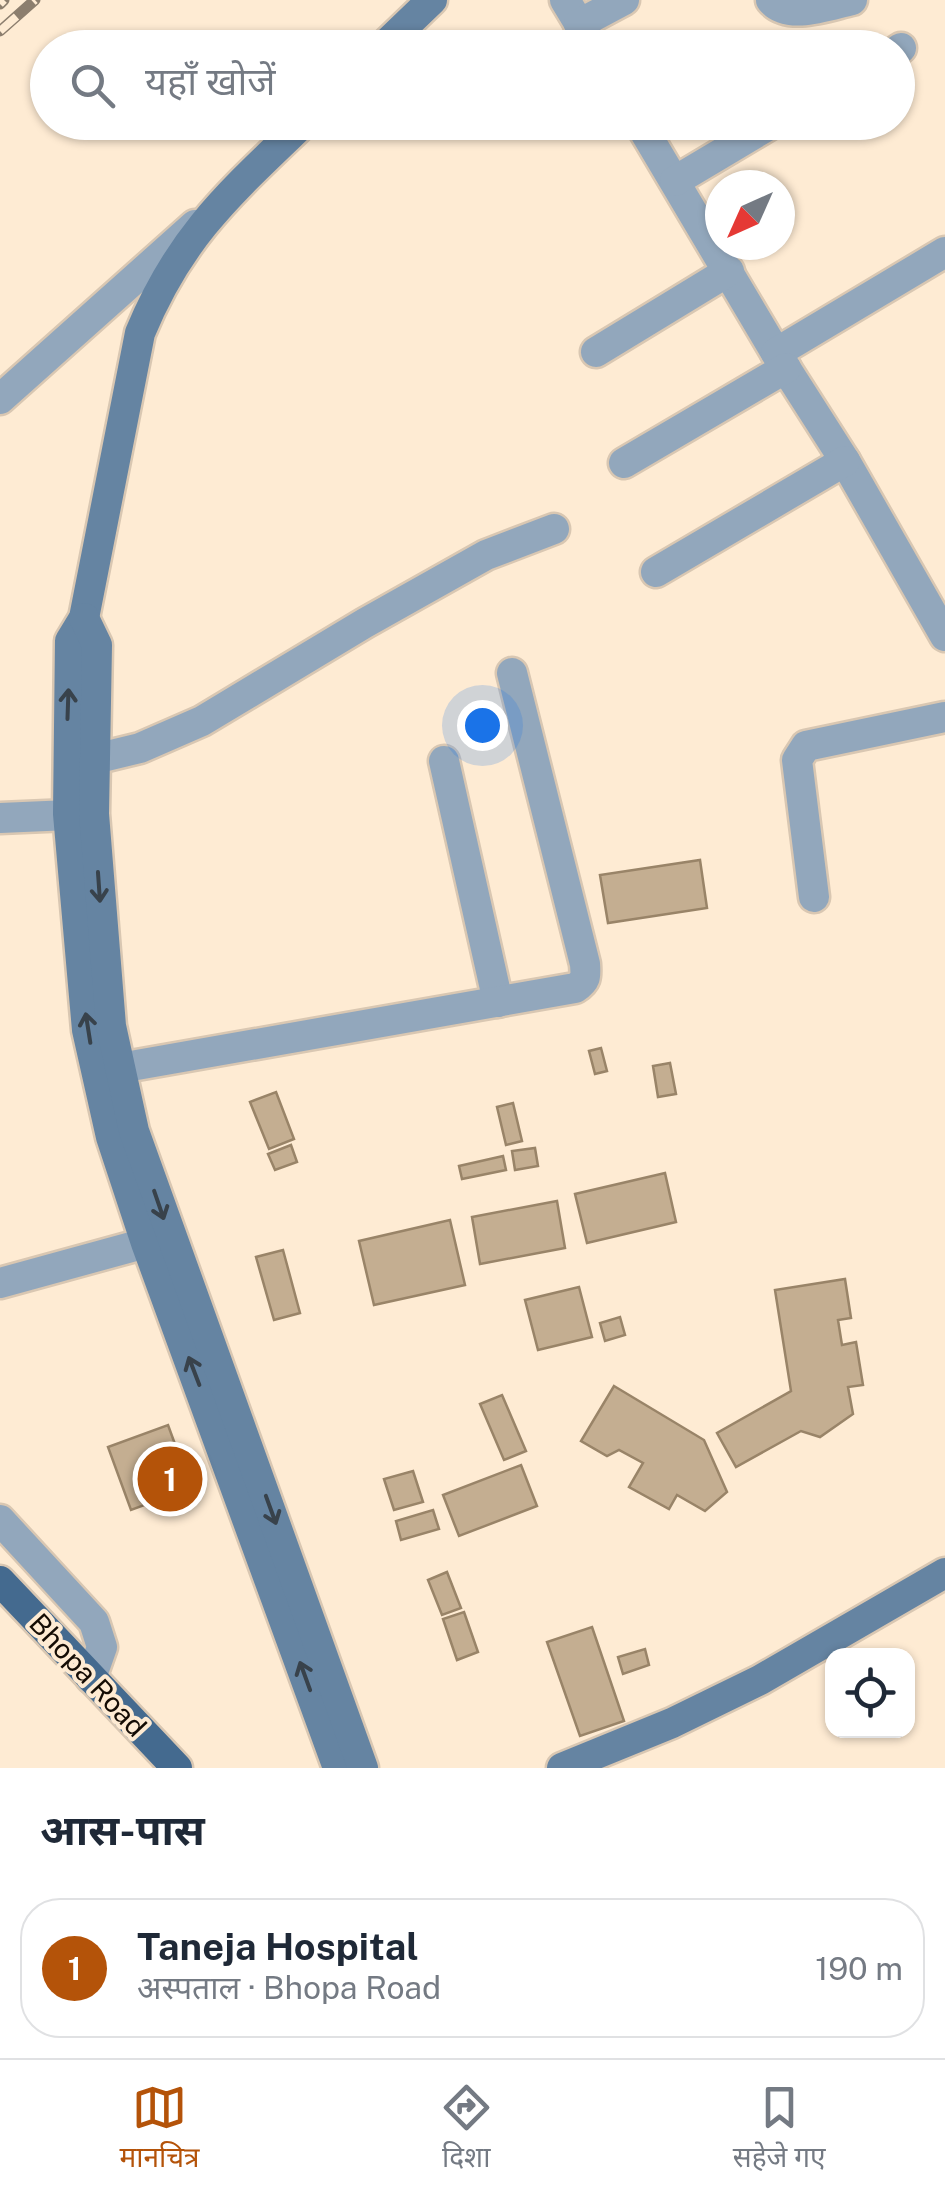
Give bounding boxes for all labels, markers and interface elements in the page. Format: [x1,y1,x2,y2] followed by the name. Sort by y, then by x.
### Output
[30,30,915,140] search box
[65,58,120,113] icon: search
[145,59,275,104] text: यहाँ खोजें
[705,170,795,260] north arrow
[59,688,78,720] one-way arrow
[457,700,508,751] your location
[90,871,109,903] one-way arrow
[78,1012,97,1044] one-way arrow
[152,1188,170,1220] one-way arrow
[184,1356,202,1387] one-way arrow
[138,1442,202,1516] pin: 1
[263,1493,281,1524] one-way arrow
[23,1606,154,1743] street label: Bhopa Road
[825,1648,915,1738] map controls
[825,1648,915,1738] button: locate
[295,1662,313,1693] one-way arrow
[40,1805,205,1854] text: आस-पास
[137,1924,419,1969] text: Taneja Hospital
[68,1950,81,1987] text: 1
[815,1950,903,1987] text: 190 m
[137,1969,441,2006] text: अस्पताल · Bhopa Road
[120,2080,200,2178] tab: मानचित्र
[439,2080,494,2178] tab: दिशा
[733,2080,825,2178] tab: सहेजे गए

